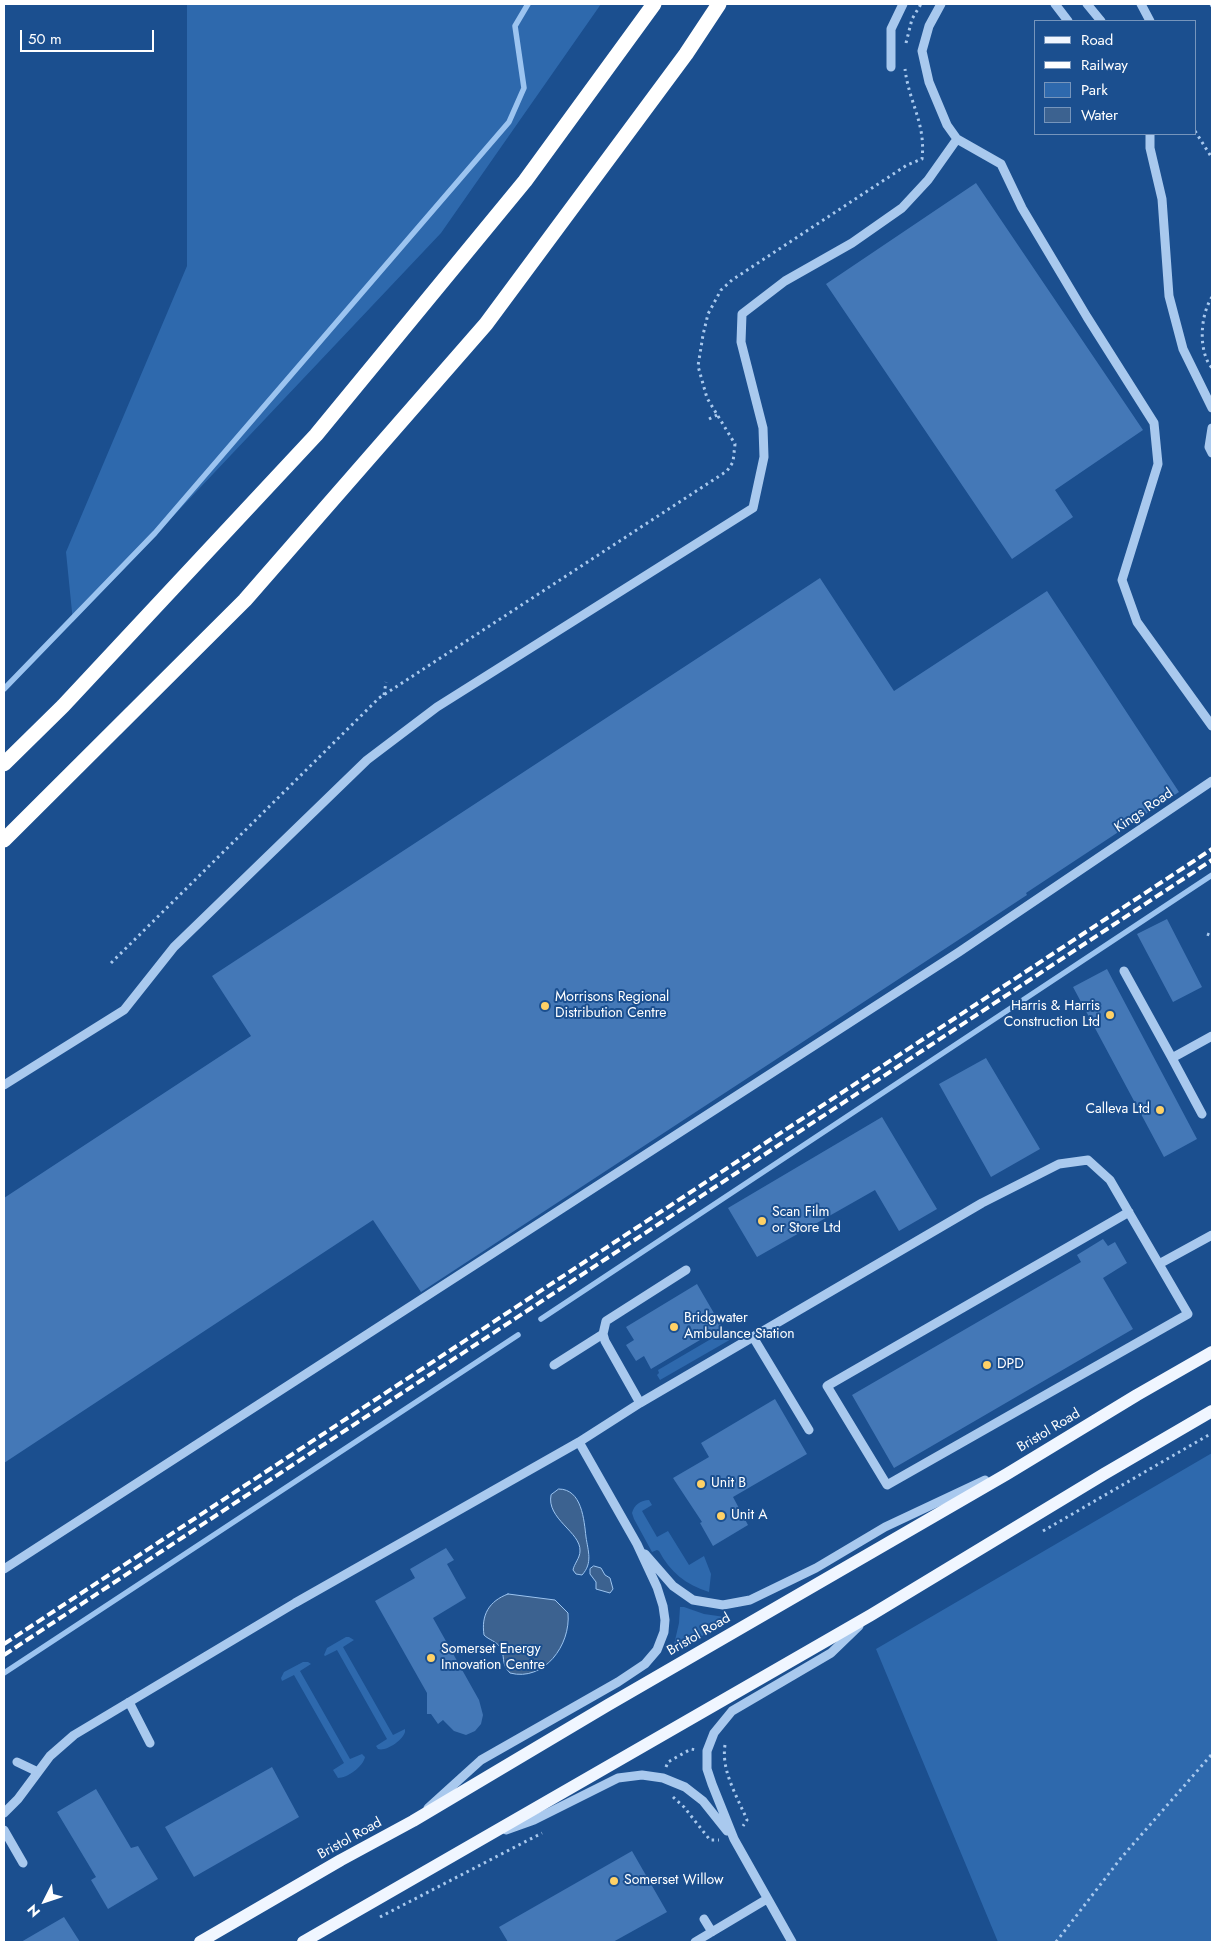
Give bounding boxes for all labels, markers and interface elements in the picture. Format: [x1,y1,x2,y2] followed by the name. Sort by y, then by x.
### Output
[22,20,156,52] scale bar
[1034,20,1196,135] legend
[28,28,62,50] text: 50 m
[1081,29,1113,51] text: Road
[1081,54,1128,76] text: Railway
[1081,79,1108,101] text: Park
[1081,104,1118,126] text: Water
[1112,785,1176,837] street label: Kings Road
[555,990,669,1022] place label: Morrisons Regional Distribution Centre
[1004,999,1100,1032] place label: Harris & Harris Construction Ltd
[539,1000,551,1012] marker: Morrisons Regional Distribution Centre
[1104,1009,1116,1021] marker: Harris & Harris Construction Ltd
[1086,1102,1150,1118] place label: Calleva Ltd
[1154,1104,1166,1116] marker: Calleva Ltd
[772,1205,841,1238] place label: Scan Film or Store Ltd
[756,1215,768,1227] marker: Scan Film or Store Ltd
[684,1311,795,1344] place label: Bridgwater Ambulance Station
[668,1321,680,1333] marker: Bridgwater Ambulance Station
[997,1357,1024,1373] place label: DPD
[981,1359,993,1371] marker: DPD
[1014,1406,1084,1456] street label: Bristol Road
[711,1476,746,1492] place label: Unit B
[695,1478,707,1490] marker: Unit B
[731,1508,768,1524] place label: Unit A
[715,1510,727,1522] marker: Unit A
[664,1610,734,1660] street label: Bristol Road
[441,1642,545,1674] place label: Somerset Energy Innovation Centre
[425,1652,437,1664] marker: Somerset Energy Innovation Centre
[315,1815,385,1863] street label: Bristol Road
[624,1873,724,1889] place label: Somerset Willow
[608,1875,620,1887] marker: Somerset Willow
[20,1876,70,1926] north arrow
[22,1900,45,1922] text: N

